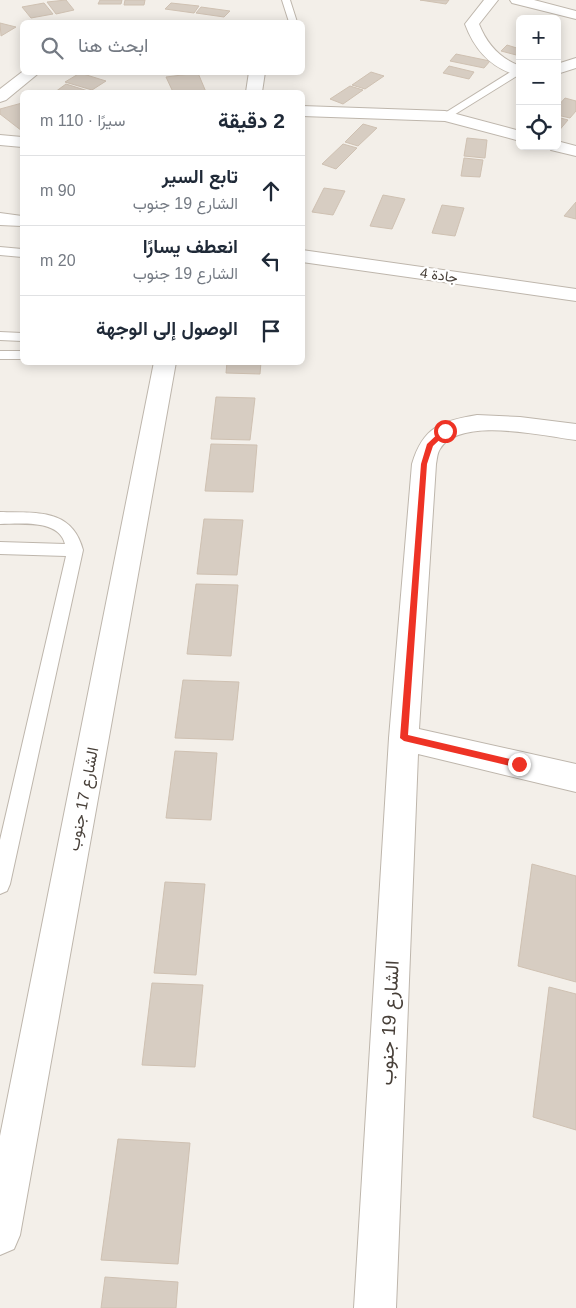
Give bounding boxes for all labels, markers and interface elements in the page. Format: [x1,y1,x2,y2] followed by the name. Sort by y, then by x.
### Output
[516,15,561,150] map controls
[516,15,561,60] button: +
[20,20,305,75] search box
[38,34,66,62] icon: search
[78,35,148,56] text: ابحث هنا
[516,60,561,105] button: −
[516,105,561,150] button: locate
[218,109,285,132] text: 2 دقيقة
[40,112,125,129] text: سيرًا · 110 m
[162,166,238,187] text: تابع السير
[257,177,285,205] icon: ahead
[40,182,76,199] text: 90 m
[133,195,238,212] text: الشارع 19 جنوب
[143,236,238,257] text: انعطف يسارًا
[257,247,285,275] icon: left
[40,252,76,269] text: 20 m
[419,264,459,287] street label: جادة 4
[133,265,238,282] text: الشارع 19 جنوب
[257,317,285,345] icon: arrive
[96,318,238,339] text: الوصول إلى الوجهة
[434,420,457,443] route start
[65,746,104,853] street label: الشارع 17 جنوب
[508,753,531,776] route end
[375,960,405,1086] street label: الشارع 19 جنوب

